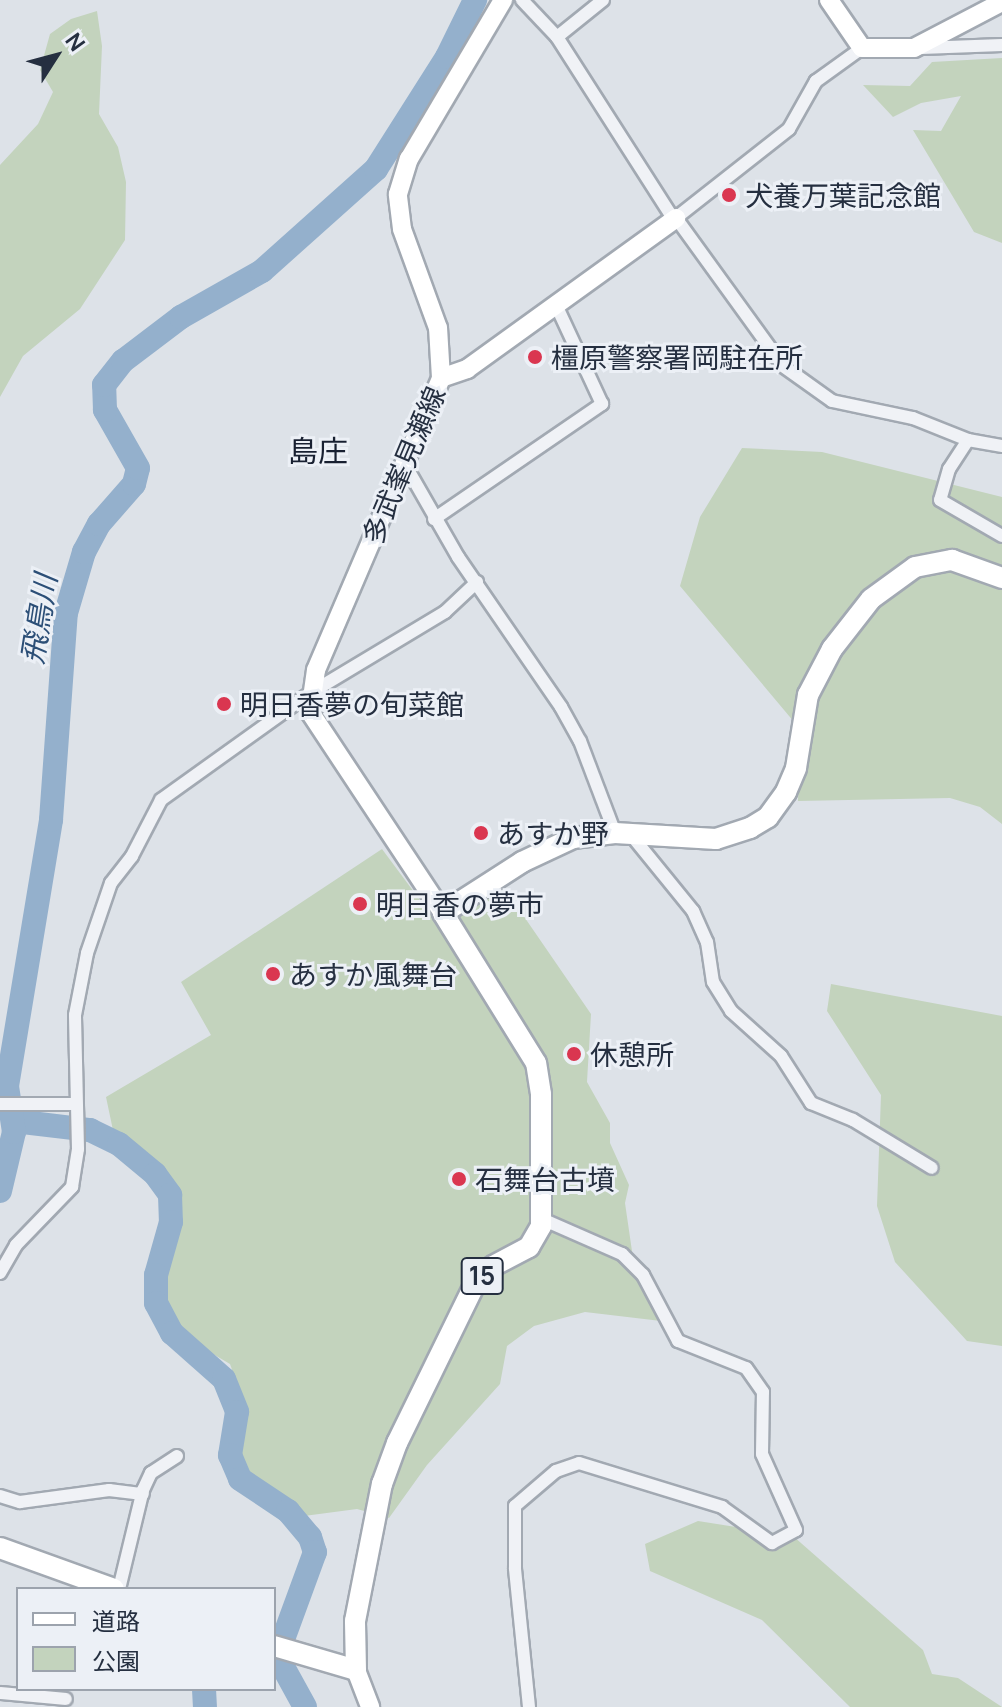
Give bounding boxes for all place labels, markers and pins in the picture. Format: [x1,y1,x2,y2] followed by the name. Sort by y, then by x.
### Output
[745,178,941,212] place label: 犬養万葉記念館
[720,186,738,204] marker: 犬養万葉記念館
[551,340,803,374] place label: 橿原警察署岡駐在所
[526,348,544,366] marker: 橿原警察署岡駐在所
[240,687,464,721] place label: 明日香夢の旬菜館
[215,695,233,713] marker: 明日香夢の旬菜館
[497,816,609,850] place label: あすか野
[472,824,490,842] marker: あすか野
[376,887,544,921] place label: 明日香の夢市
[351,895,369,913] marker: 明日香の夢市
[289,957,457,991] place label: あすか風舞台
[264,965,282,983] marker: あすか風舞台
[590,1037,674,1071] place label: 休憩所
[565,1045,583,1063] marker: 休憩所
[475,1162,615,1196] place label: 石舞台古墳
[450,1170,468,1188] marker: 石舞台古墳

